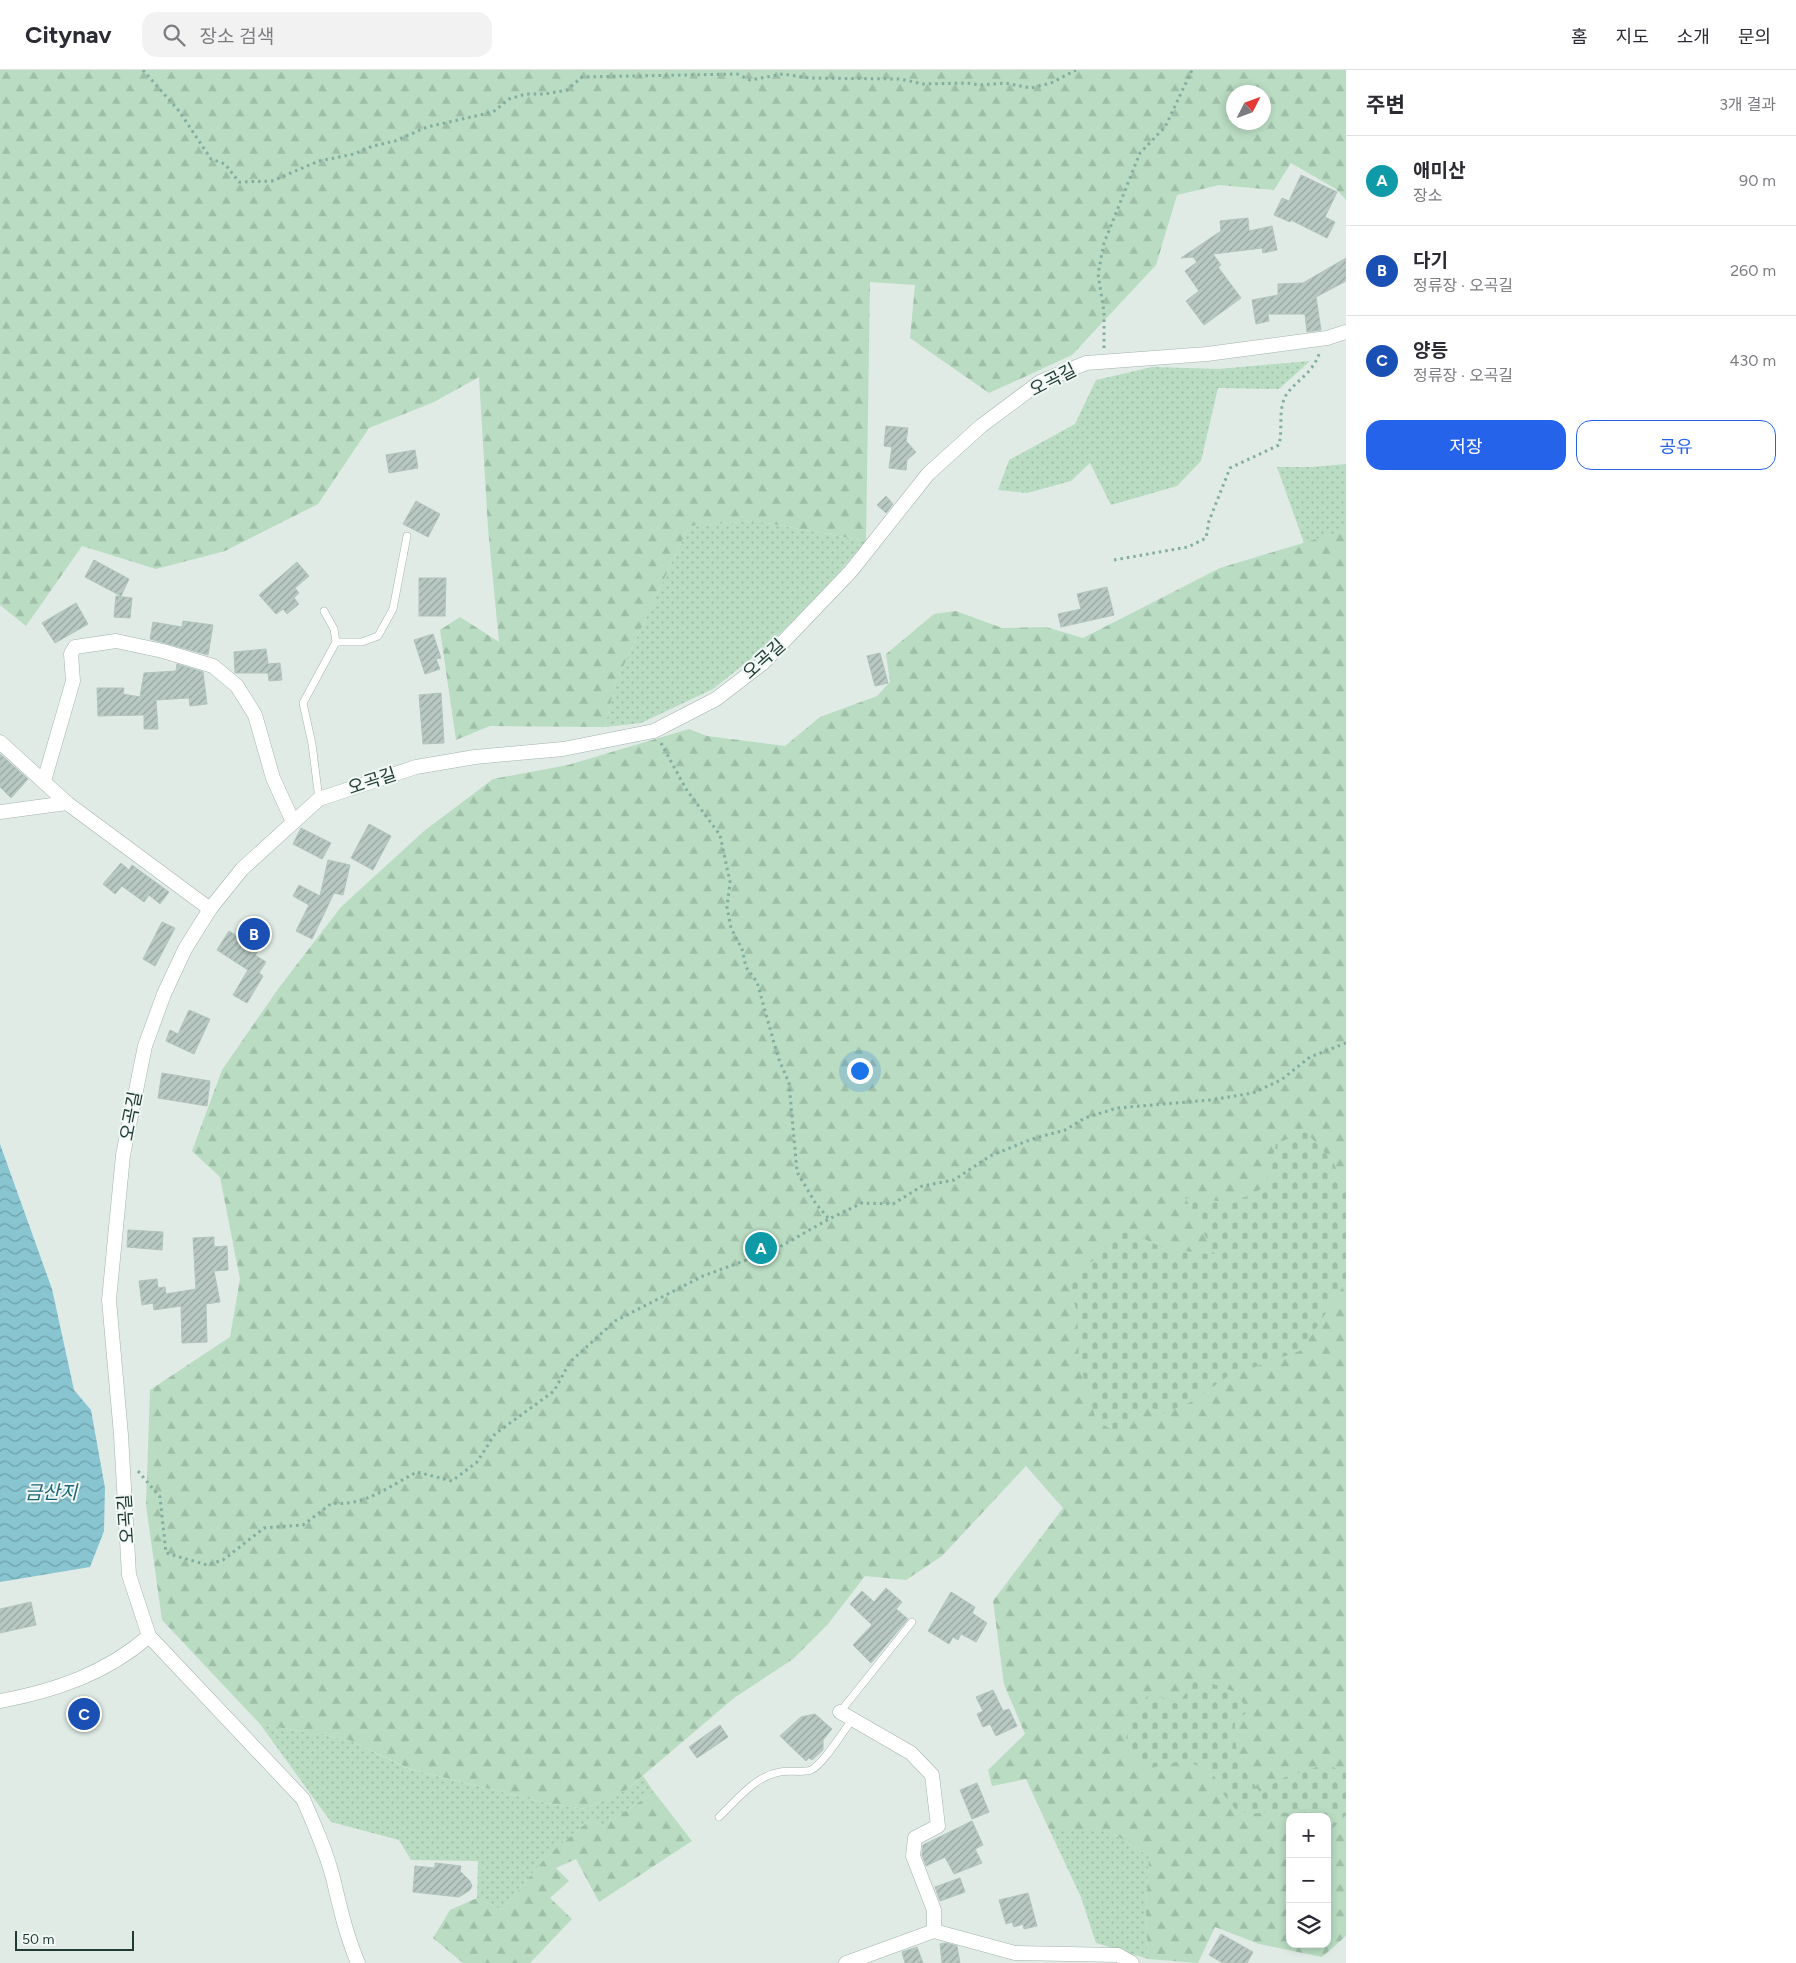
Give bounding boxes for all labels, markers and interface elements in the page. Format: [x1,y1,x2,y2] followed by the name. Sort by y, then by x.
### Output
[142,12,492,57] search box
[25,20,112,49] text: Citynav
[160,21,188,49] icon: search
[200,25,274,48] text: 장소 검색
[1571,26,1588,48] text: 홈
[1616,26,1649,48] text: 지도
[1677,26,1710,48] text: 소개
[1738,26,1771,48] text: 문의
[1226,85,1271,130] north arrow
[1366,92,1405,117] text: 주변
[1719,95,1776,114] text: 3개 결과
[1413,159,1465,182] text: 애미산
[1376,171,1388,190] text: A
[1739,171,1776,190] text: 90 m
[1413,186,1442,205] text: 장소
[1413,249,1448,272] text: 다기
[1377,261,1387,280] text: B
[1730,261,1776,280] text: 260 m
[1413,276,1513,295] text: 정류장 · 오곡길
[1413,339,1448,362] text: 양등
[1376,351,1388,370] text: C
[1730,351,1776,370] text: 430 m
[1026,359,1080,401] street label: 오곡길
[1413,366,1513,385] text: 정류장 · 오곡길
[1366,420,1566,470] button: 저장
[1576,420,1776,470] button: 공유
[738,634,790,684] street label: 오곡길
[345,763,399,799] street label: 오곡길
[238,915,270,953] pin: B
[847,1058,873,1084] your location
[115,1090,147,1142] street label: 오곡길
[745,1229,777,1267] pin: A
[25,1481,79,1504] water label: 금산지
[113,1493,139,1545] street label: 오곡길
[68,1695,100,1733] pin: C
[1286,1813,1331,1948] map controls
[1286,1813,1331,1858] button: +
[1286,1858,1331,1903] button: −
[1286,1903,1331,1948] button: layers
[15,1928,134,1951] scale bar
[22,1931,54,1948] text: 50 m

